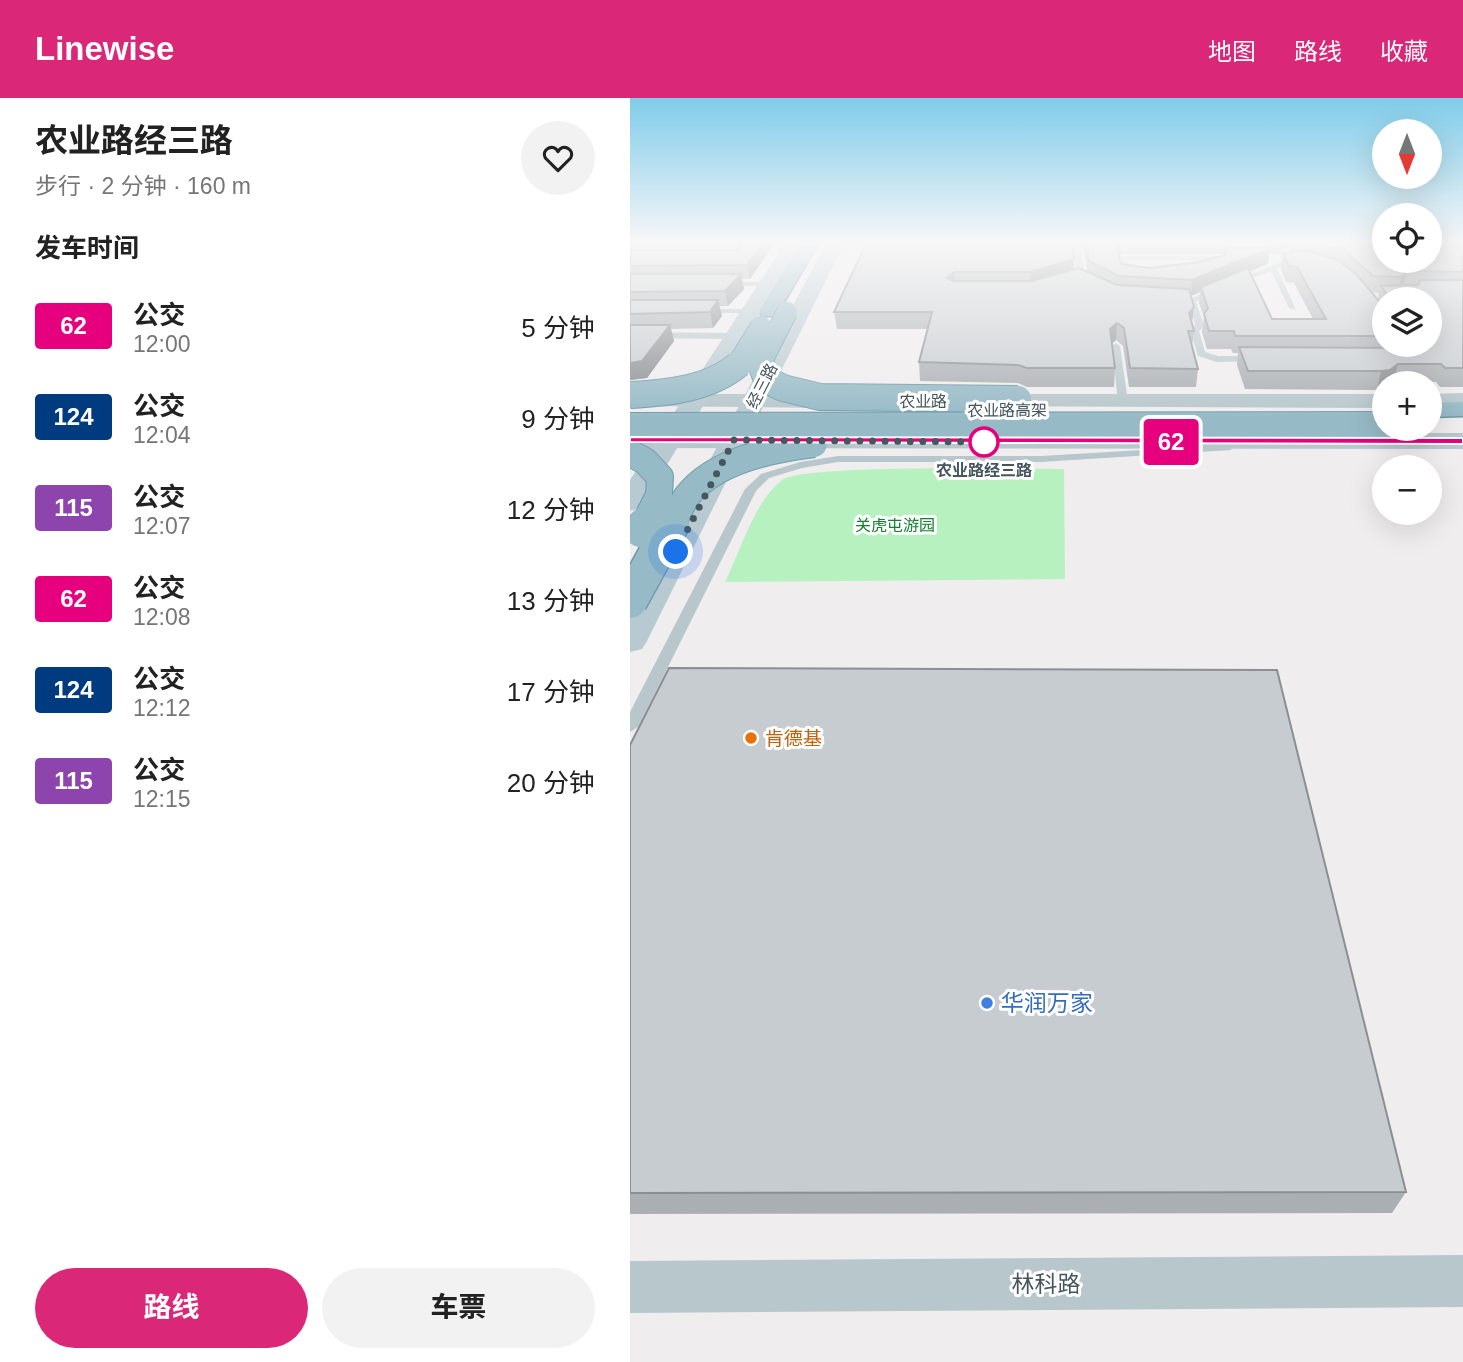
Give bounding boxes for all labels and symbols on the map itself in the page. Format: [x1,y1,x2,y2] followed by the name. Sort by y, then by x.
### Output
[1372,119,1442,189] north arrow
[744,361,780,411] street label: 经三路
[899,393,947,410] street label: 农业路
[967,402,1047,419] street label: 农业路高架
[1140,419,1202,465] line badge: 62
[969,427,999,457] marker: 农业路经三路
[936,462,1032,479] place label: 农业路经三路
[855,517,935,534] park label: 关虎屯游园
[658,534,693,569] your location
[765,728,822,749] place label: 肯德基
[743,730,759,746] marker: 肯德基
[1001,990,1093,1016] place label: 华润万家
[979,995,995,1011] marker: 华润万家
[1012,1271,1081,1297] street label: 林科路

